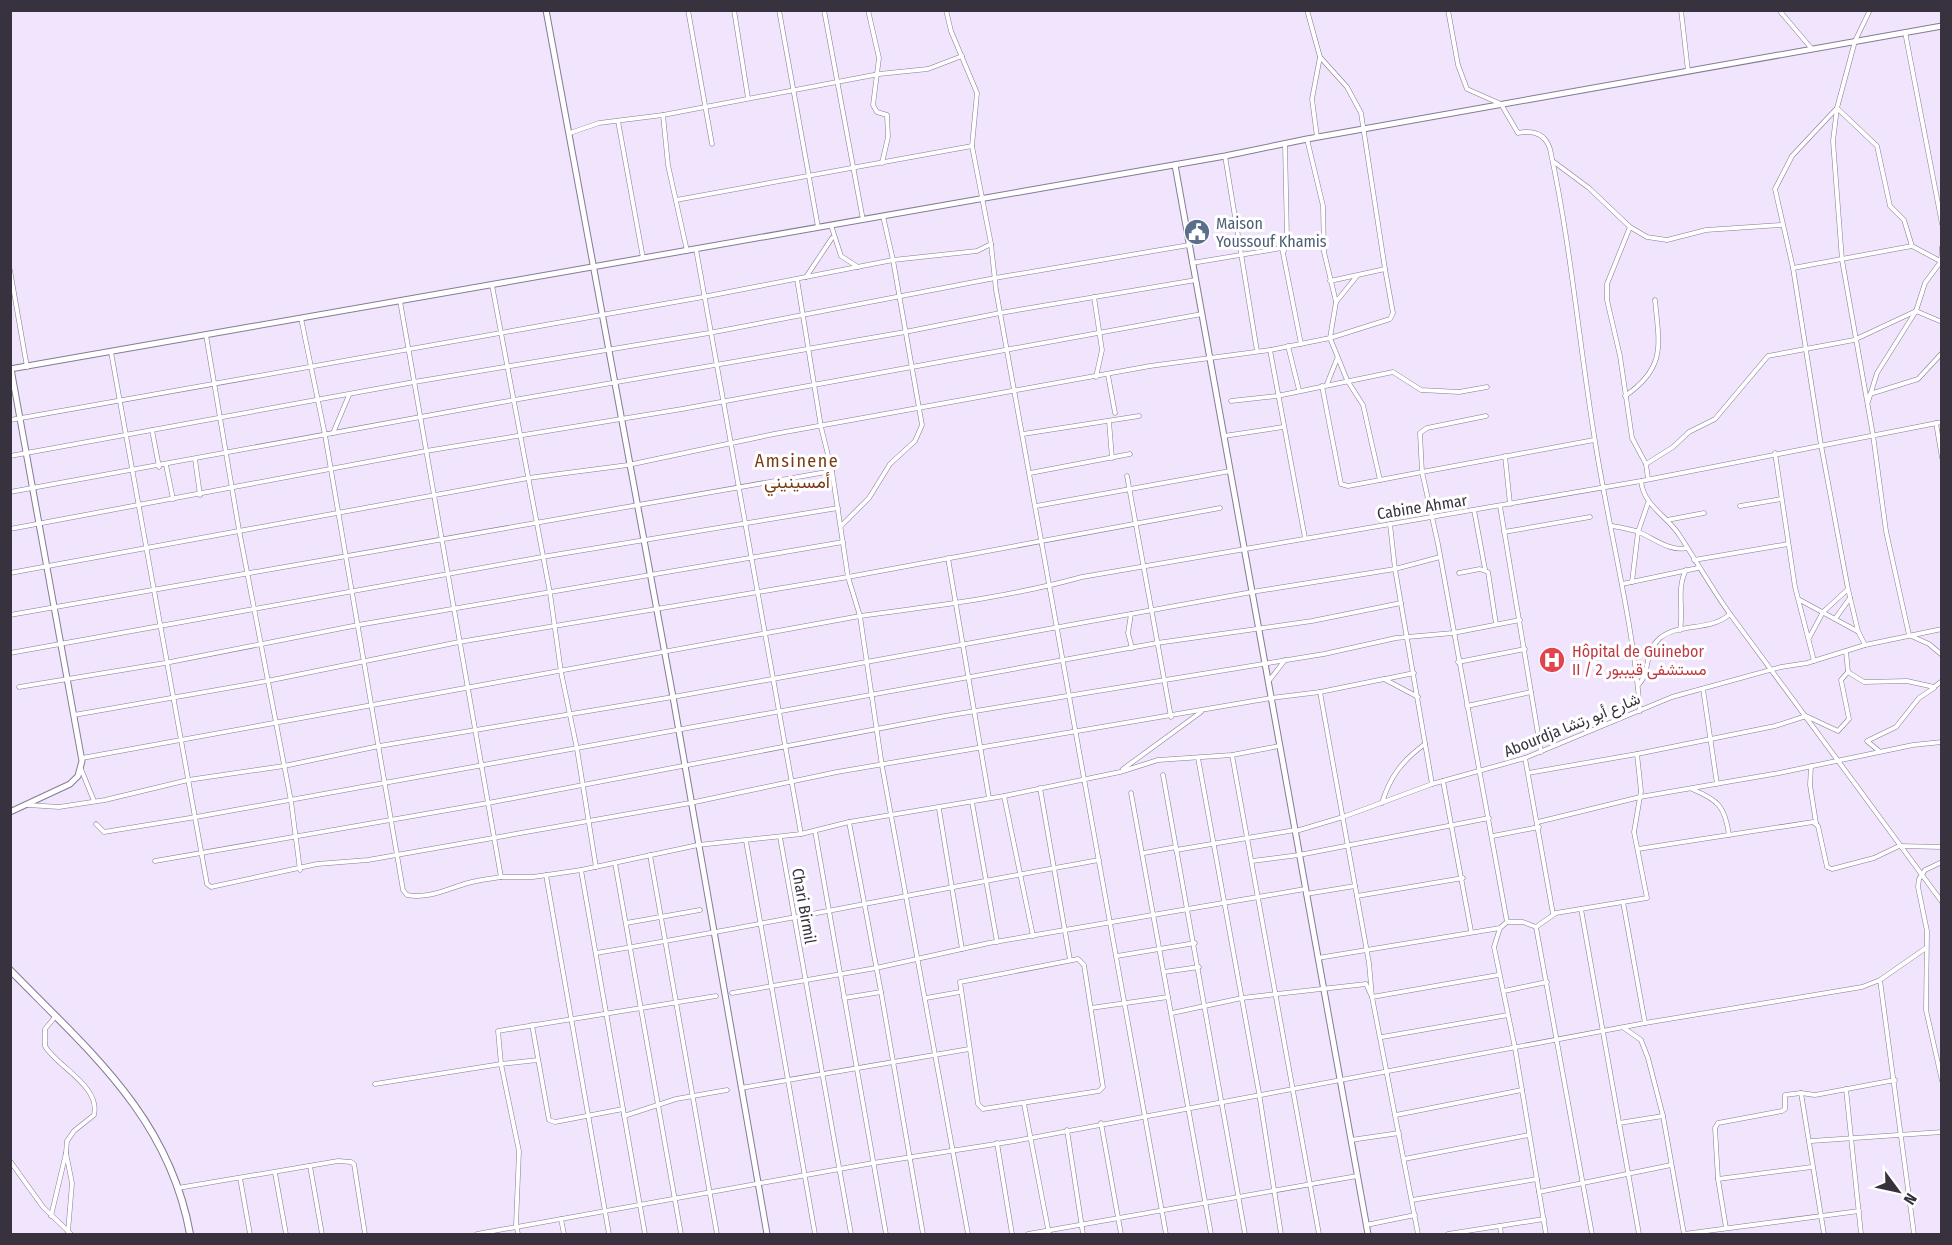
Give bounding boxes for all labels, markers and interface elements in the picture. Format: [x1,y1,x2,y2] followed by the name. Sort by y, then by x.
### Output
[1216,214,1327,251] place label: Maison Youssouf Khamis
[1182,217,1212,247] public building icon: Maison Youssouf Khamis
[755,450,839,497] district label: Amsinene أمسينيني
[1376,490,1469,524] street label: Cabine Ahmar
[1572,642,1706,680] place label: Hôpital de Guinebor II / مستشفى قيببور 2
[1537,645,1567,675] hospital icon: Hôpital de Guinebor II / مستشفى قيببور 2
[1501,689,1644,763] street label: Abourdja شارع أبو رتشا
[788,867,820,945] street label: Chari Birmil
[1868,1161,1928,1221] north arrow
[1900,1190,1921,1208] text: N

